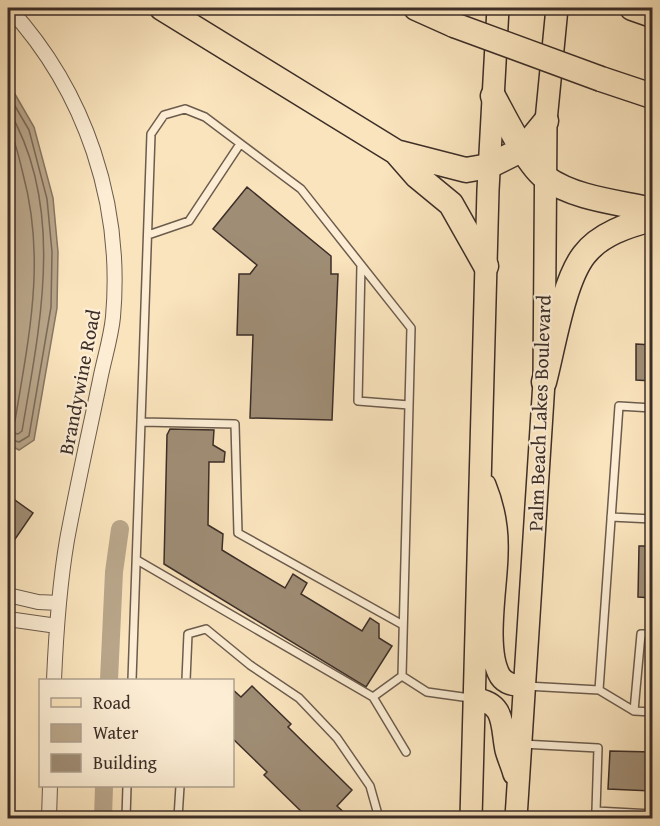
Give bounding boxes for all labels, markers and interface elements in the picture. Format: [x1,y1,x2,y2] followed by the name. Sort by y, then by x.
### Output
[520,294,558,532] street label: Palm Beach Lakes Boulevard
[51,307,107,457] street label: Brandywine Road
[39,679,234,787] legend
[93,689,131,716] text: Road
[93,719,139,746] text: Water
[93,749,157,776] text: Building

